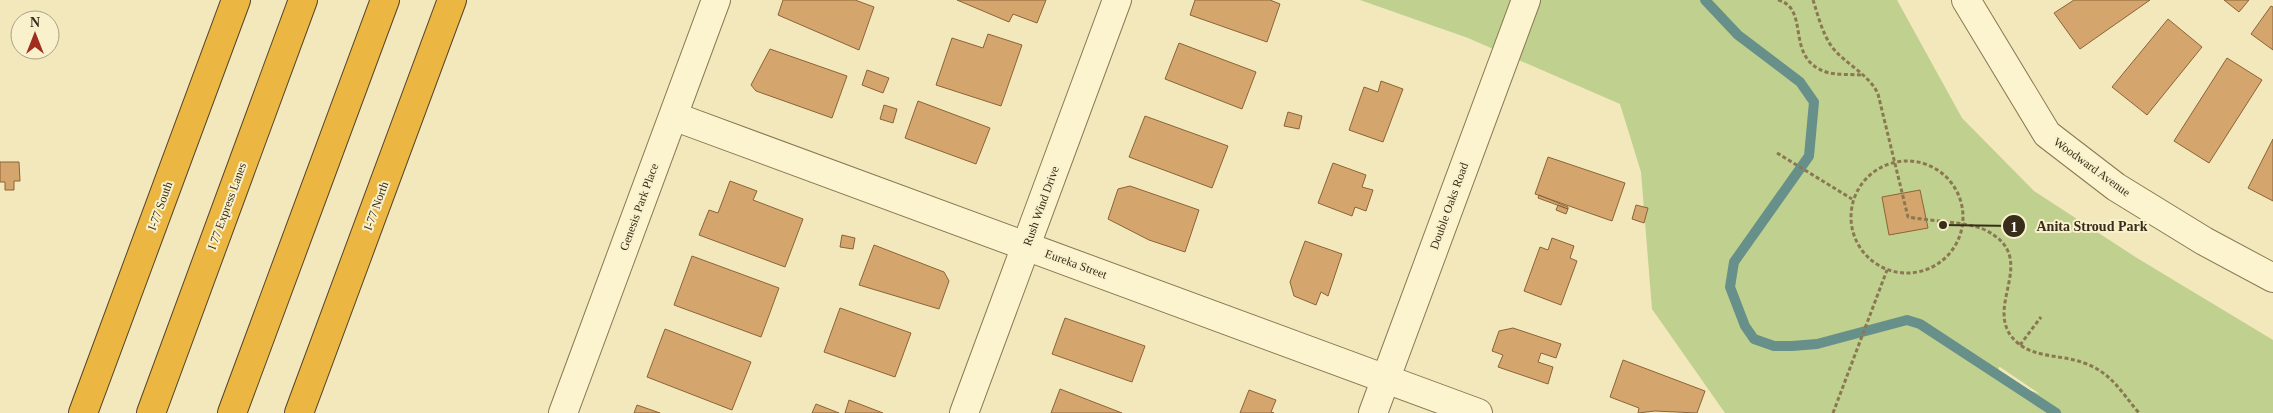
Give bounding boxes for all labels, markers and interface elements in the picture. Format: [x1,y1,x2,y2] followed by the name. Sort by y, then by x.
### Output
[10,10,60,60] north arrow
[30,15,40,30] text: N
[2051,135,2133,199] street label: Woodward Avenue
[205,160,249,251] street label: I 77 Express Lanes
[617,161,661,253] street label: Genesis Park Place
[1427,161,1471,251] street label: Double Oaks Road
[1020,164,1062,248] street label: Rush Wind Drive
[145,180,175,232] street label: I-77 South
[361,180,391,232] street label: I-77 North
[2002,212,2158,241] callout: Anita Stroud Park
[2010,219,2018,235] text: 1
[2037,219,2148,234] text: Anita Stroud Park
[1043,246,1110,282] street label: Eureka Street

